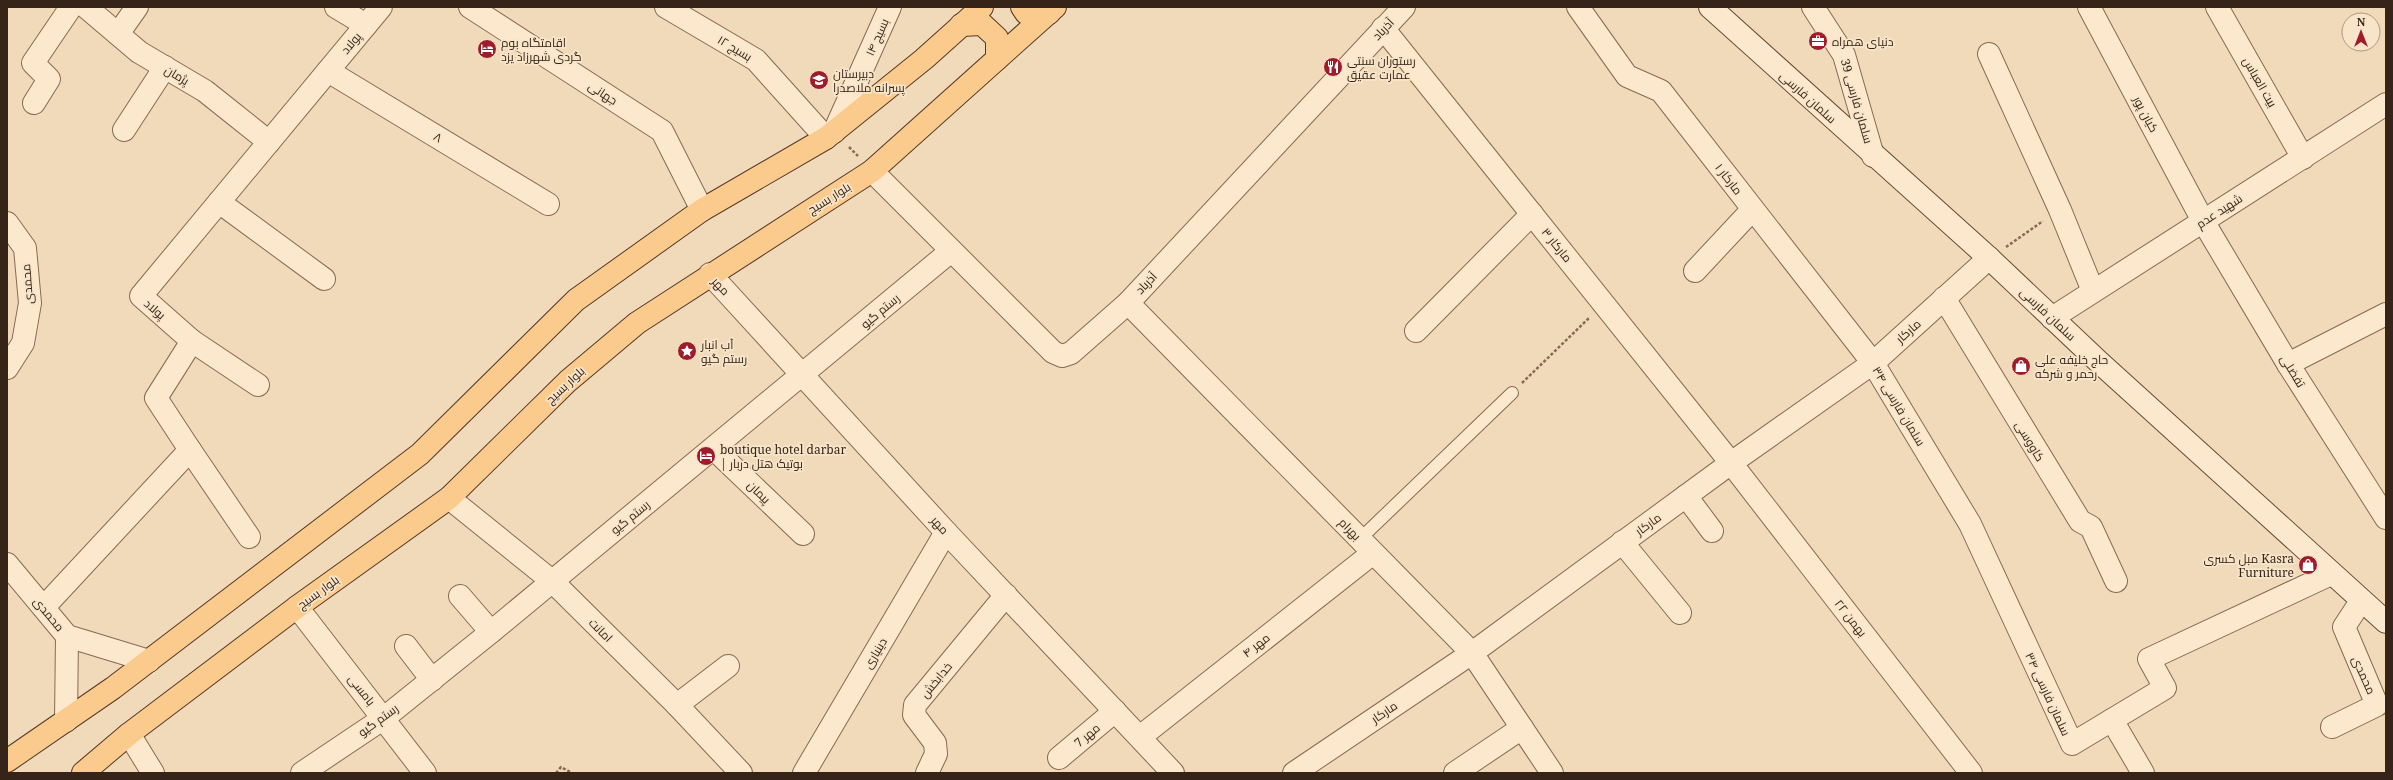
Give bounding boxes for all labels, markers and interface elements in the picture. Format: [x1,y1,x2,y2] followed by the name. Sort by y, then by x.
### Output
[2341,12,2381,52] north arrow
[1368,14,1398,44] street label: آذرباد
[2357,14,2366,29] text: N
[861,16,893,58] street label: بسیج ۱۴
[337,28,366,58] street label: پولاد
[1807,30,1829,52] office icon: دنیای همراه
[714,31,756,65] street label: بسیج ۱۲
[1832,33,1894,50] place label: دنیای همراه
[501,34,582,65] place label: اقامتگاه بوم گردی شهرزاد یزد
[476,38,498,60] hotel icon: اقامتگاه بوم گردی شهرزاد یزد
[1347,52,1416,83] place label: رستوران سنتی عمارت عقیق
[2239,54,2281,110] street label: بیت العباس
[1322,56,1344,78] restaurant icon: رستوران سنتی عمارت عقیق
[1837,57,1877,145] street label: سلمان فارسی 39
[161,61,193,90] street label: پژمان
[833,65,906,97] place label: دبیرستان پسرانه ملاصدرا
[1776,67,1840,127] street label: سلمان فارسی
[808,69,830,91] school or university icon: دبیرستان پسرانه ملاصدرا
[585,77,621,109] street label: جهانی
[2128,92,2163,136] street label: کیان پور
[430,128,446,146] street label: ۸
[1711,160,1747,198] street label: مارکار ۱
[804,178,854,218] street label: بلوار بسیج
[2193,190,2245,232] street label: شهید عدم
[1538,224,1576,266] street label: مارکار ۳
[17,263,37,305] street label: محمدی
[1131,268,1161,298] street label: آذرباد
[708,272,734,299] street label: مهر
[2016,284,2080,344] street label: سلمان فارسی
[857,290,903,332] street label: رستم گیو
[140,295,170,324] street label: پولاد
[1891,315,1924,348] street label: مارکار
[700,336,747,367] place label: آب انبار رستم گیو
[676,340,698,362] place icon: آب انبار رستم گیو
[2035,351,2108,382] place label: حاج خلیفه علی رحمر و شرکه
[2276,351,2310,391] street label: تفضلی
[2010,355,2032,377] shop icon: حاج خلیفه علی رحمر و شرکه
[542,362,588,408] street label: بلوار بسیج
[1869,363,1930,449] street label: سلمان فارسی ۳۴
[2011,417,2049,465] street label: کاووسی
[720,441,846,472] place label: boutique hotel darbar | بوتیک هتل دربار
[695,445,717,467] hotel icon: boutique hotel darbar | بوتیک هتل دربار
[743,477,775,509] street label: پیمان
[607,496,653,538] street label: رستم گیو
[1631,509,1665,540] street label: مارکار
[927,511,953,538] street label: مهر
[1335,514,1365,544] street label: بهرام
[2203,550,2294,581] place label: مبل کسری Kasra Furniture
[2297,554,2319,576] shop icon: مبل کسری Kasra Furniture
[294,571,342,613] street label: بلوار بسیج
[30,593,68,635] street label: محمدی
[1831,596,1871,640] street label: ۲۲ بهمن
[585,614,617,646] street label: امانت
[1239,629,1273,661] street label: مهر ۴
[859,634,891,672] street label: دینیاری
[2021,650,2075,738] street label: سلمان فارسی ۳۴
[2348,653,2380,697] street label: محمدی
[916,658,956,702] street label: خدابخش
[344,671,380,709] street label: بامسی
[1367,697,1401,728] street label: مارکار
[354,700,402,740] street label: رستم گیو
[1070,719,1104,751] street label: مهر 7

